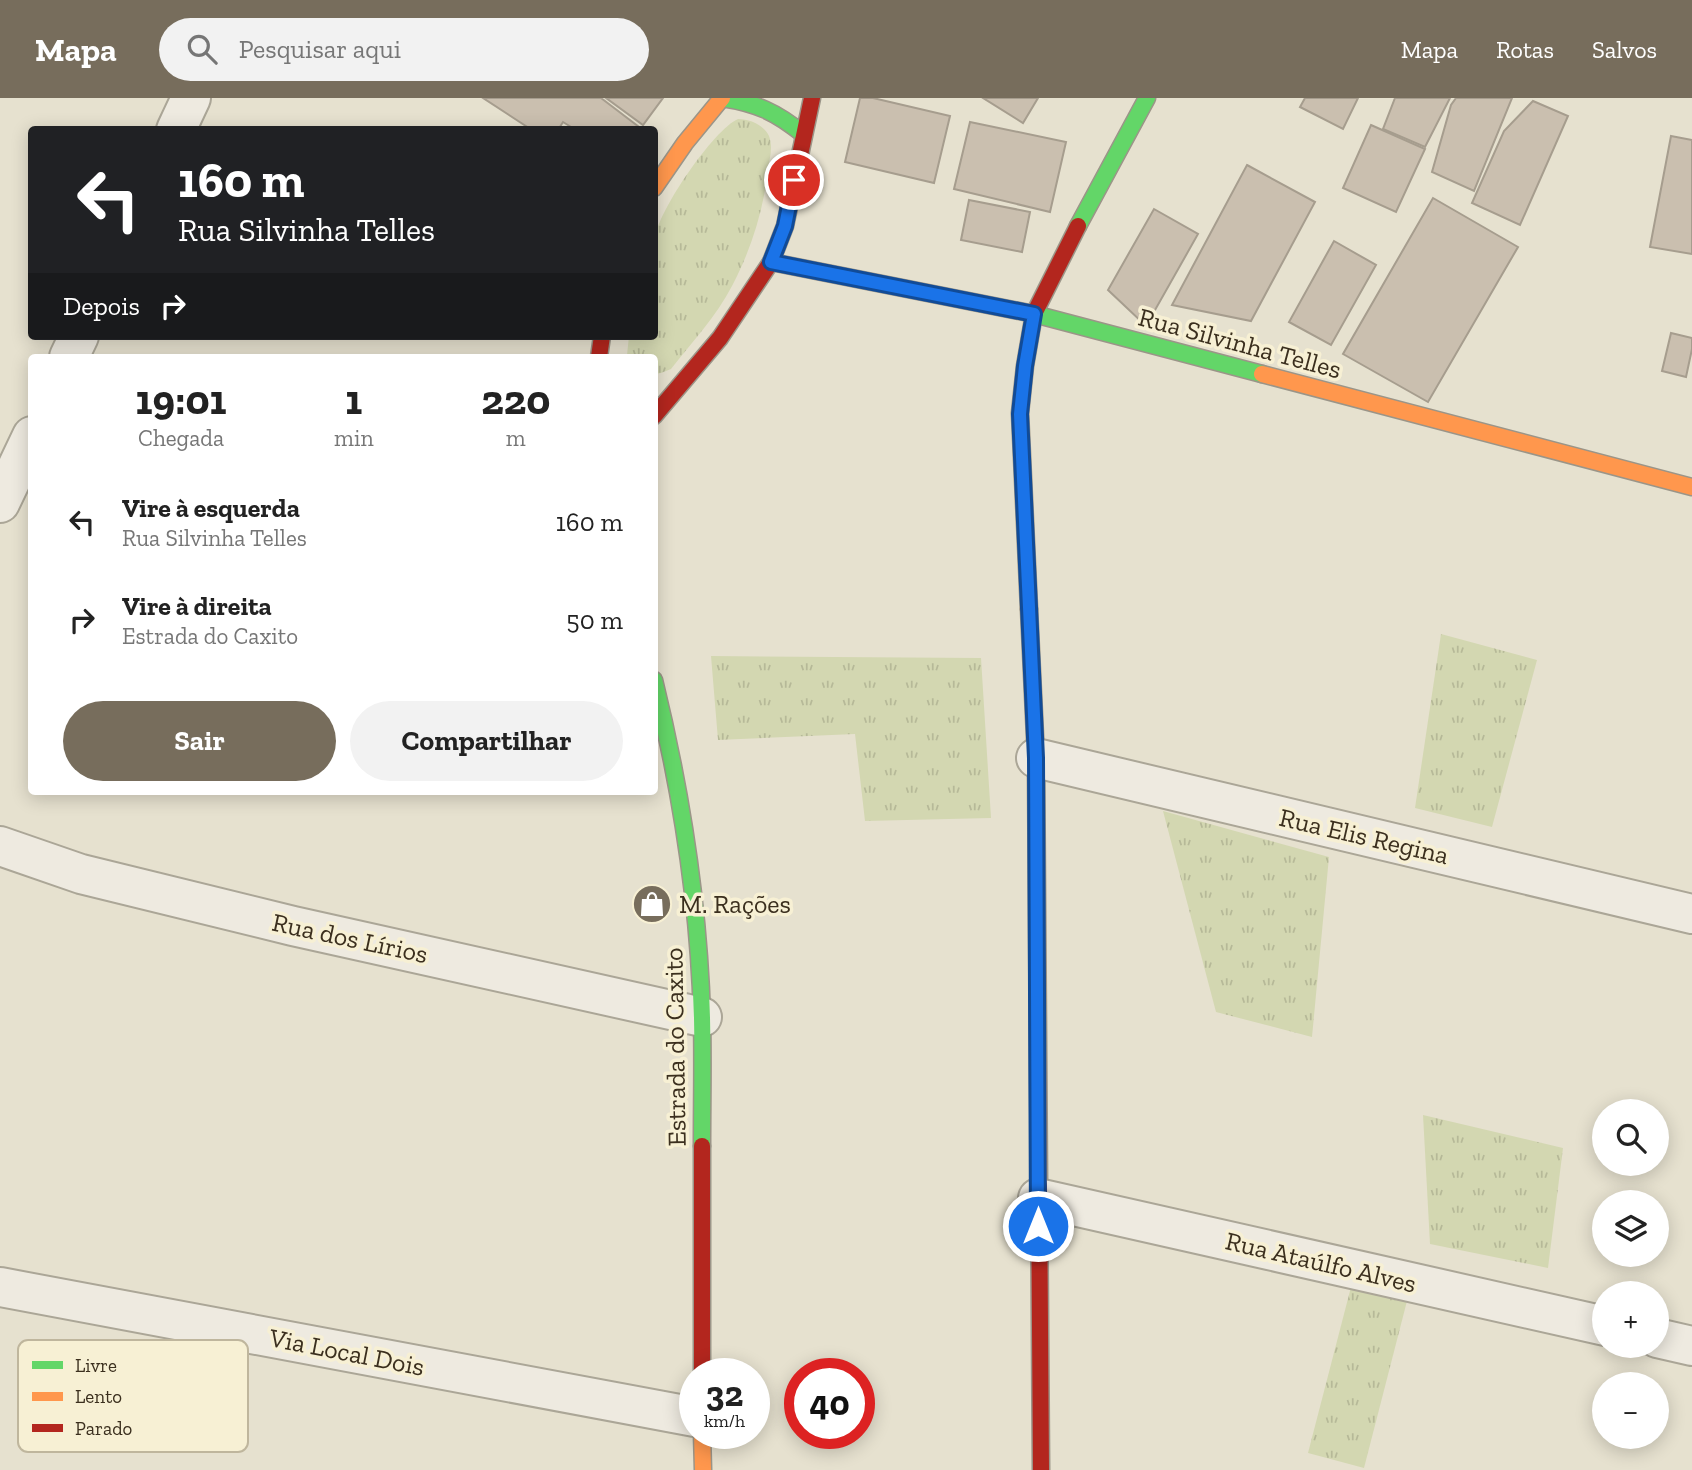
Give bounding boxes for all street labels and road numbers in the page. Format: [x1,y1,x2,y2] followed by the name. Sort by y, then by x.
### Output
[1135,301,1345,385] street label: Rua Silvinha Telles
[1276,801,1452,871] street label: Rua Elis Regina
[269,906,431,970] street label: Rua dos Lírios
[657,947,693,1147] street label: Estrada do Caxito
[1222,1224,1420,1300] street label: Rua Ataúlfo Alves
[266,1321,427,1383] street label: Via Local Dois

